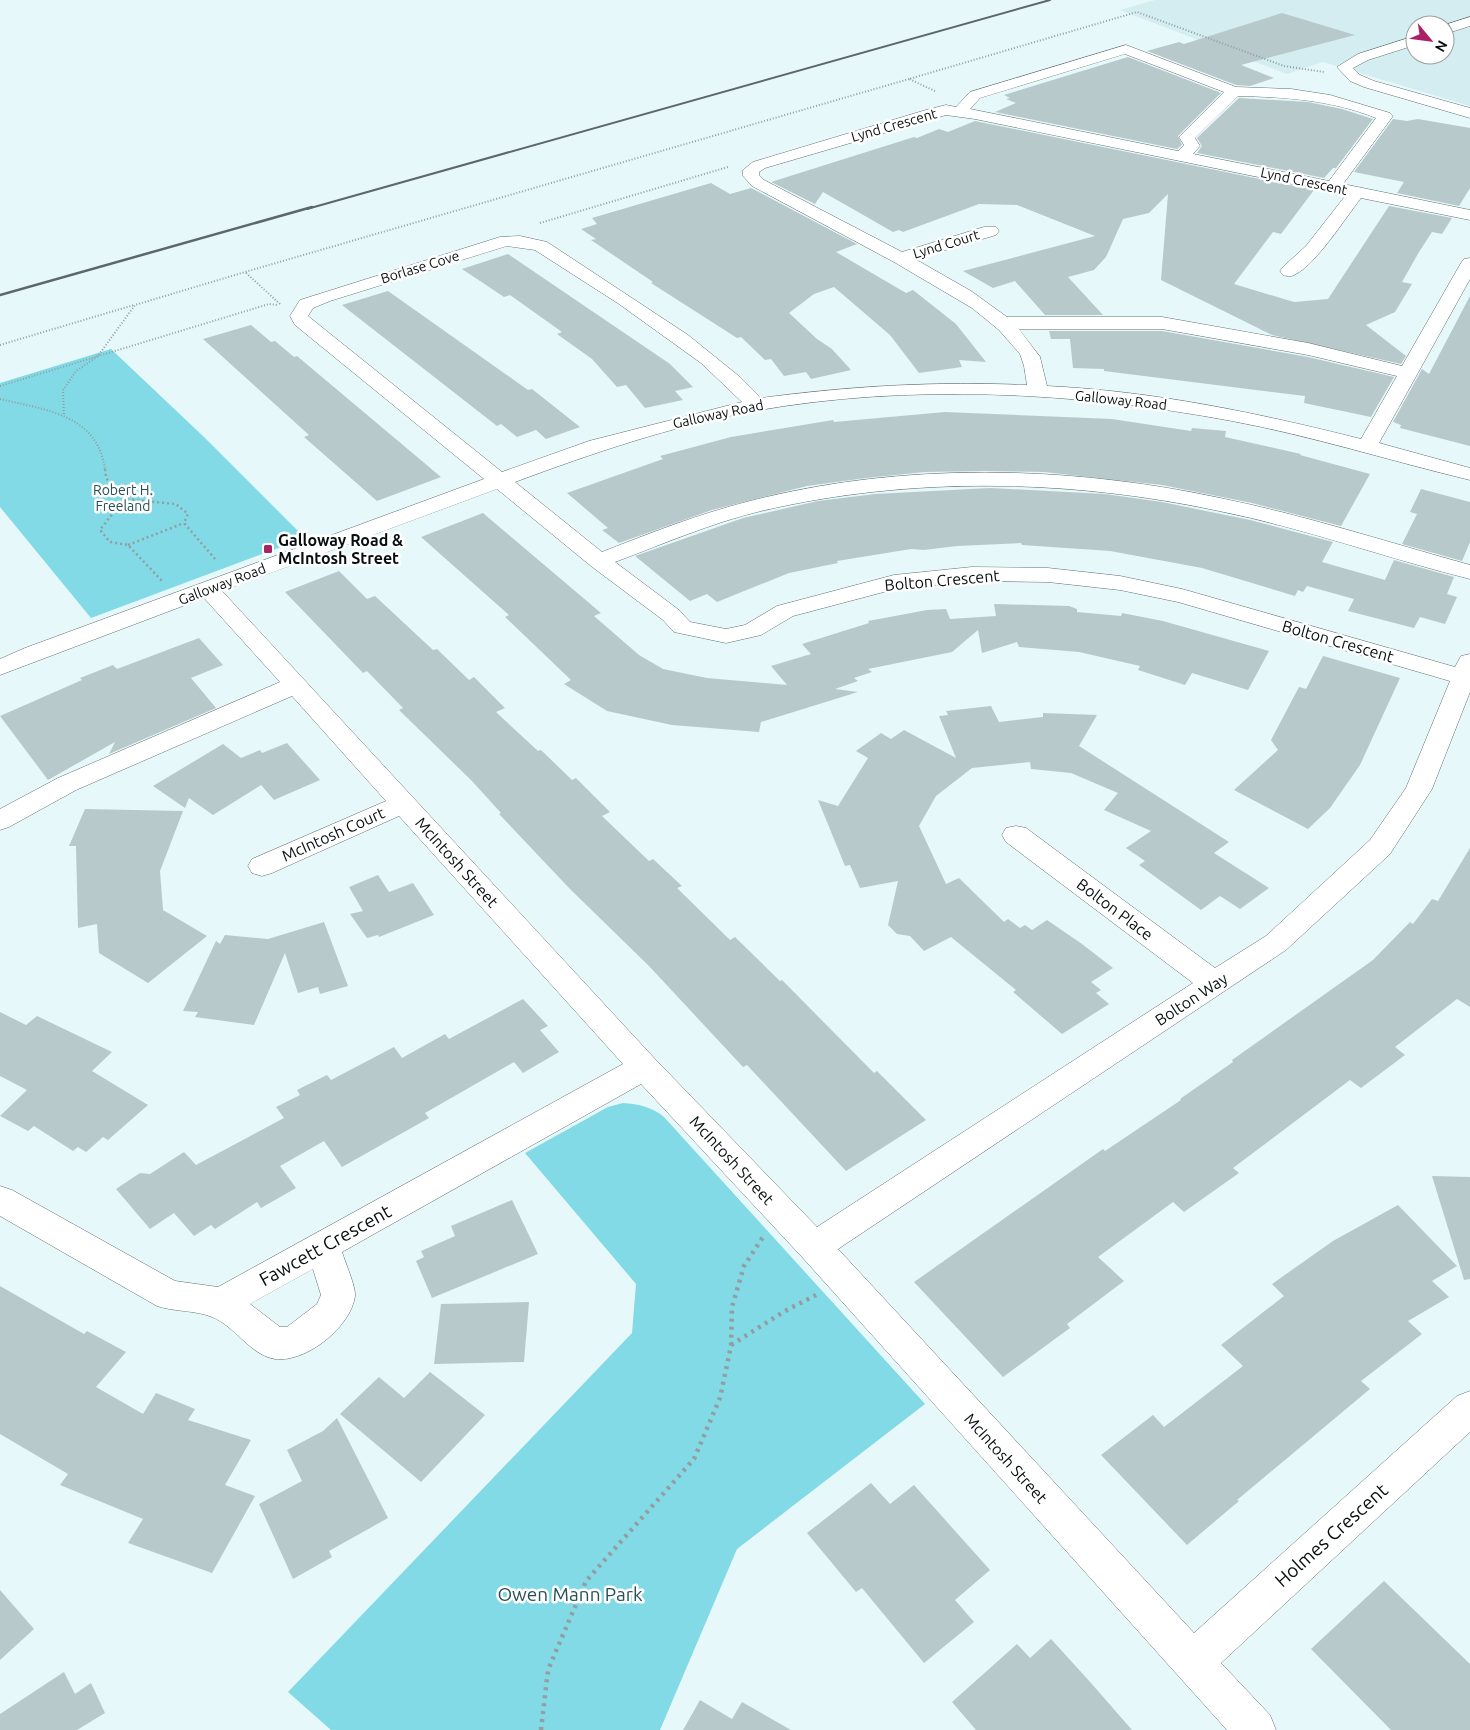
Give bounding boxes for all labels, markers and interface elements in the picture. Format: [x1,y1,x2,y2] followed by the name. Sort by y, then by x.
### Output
[1405,15,1455,65] north arrow
[1432,38,1451,55] text: N
[849,105,939,145] street label: Lynd Crescent
[1259,164,1349,198] street label: Lynd Crescent
[911,226,982,262] street label: Lynd Court
[379,247,461,287] street label: Borlase Cove
[1074,387,1168,413] street label: Galloway Road
[671,397,765,431] street label: Galloway Road
[93,482,153,514] park label: Robert H. Freeland
[278,531,403,567] place label: Galloway Road & McIntosh Street
[262,543,274,555] marker: Galloway Road & McIntosh Street
[176,560,268,608] street label: Galloway Road
[884,566,1001,594] street label: Bolton Crescent
[1280,616,1397,666] street label: Bolton Crescent
[279,803,388,865] street label: McIntosh Court
[412,813,503,911] street label: McIntosh Street
[1073,875,1157,943] street label: Bolton Place
[1151,969,1231,1029] street label: Bolton Way
[686,1112,778,1209] street label: McIntosh Street
[255,1199,395,1290] street label: Fawcett Crescent
[961,1409,1052,1507] street label: McIntosh Street
[1270,1478,1392,1591] street label: Holmes Crescent
[497,1583,643,1605] park label: Owen Mann Park

